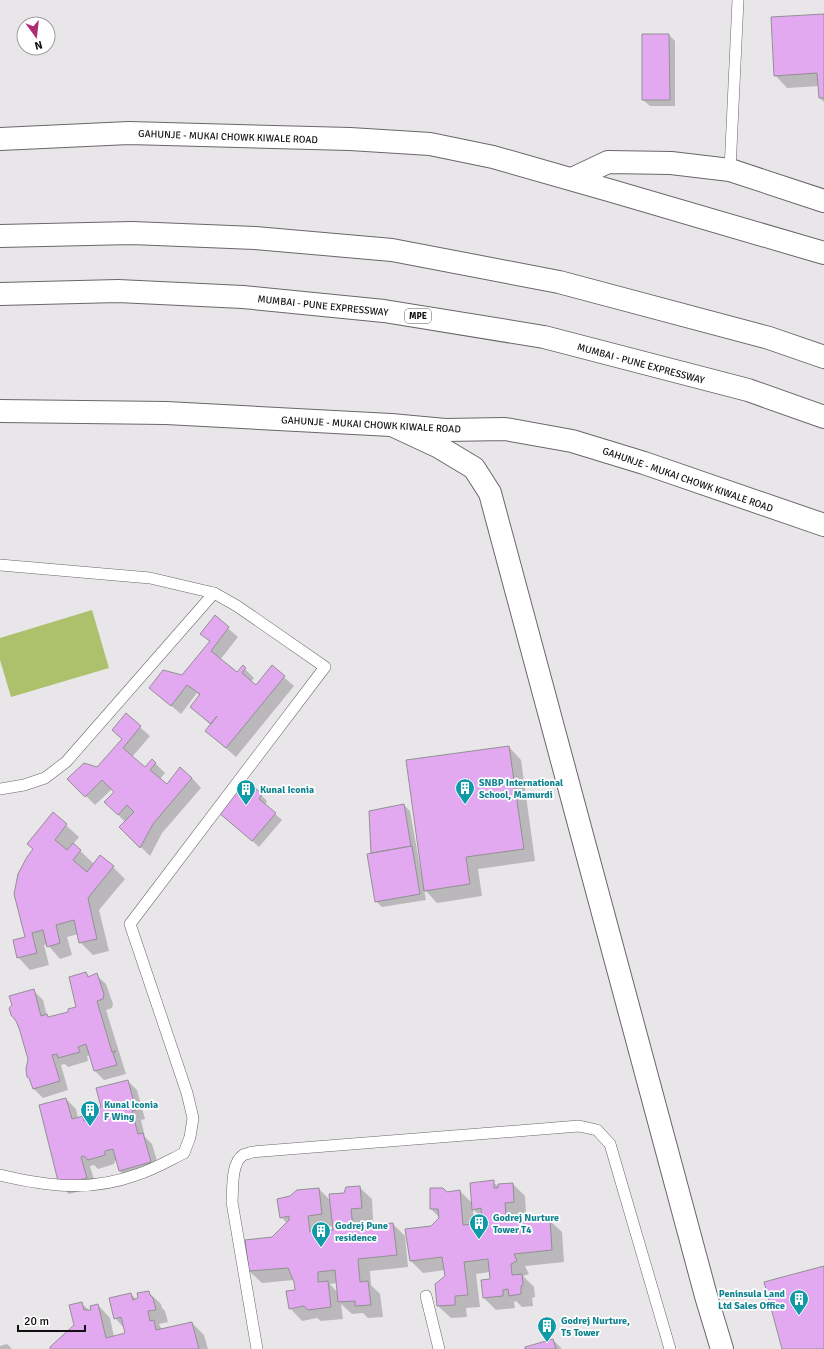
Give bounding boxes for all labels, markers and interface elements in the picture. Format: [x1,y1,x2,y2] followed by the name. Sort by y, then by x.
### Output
[16,16,56,56] north arrow
[33,38,44,52] text: N
[138,128,318,146] street label: GAHUNJE - MUKAI CHOWK KIWALE ROAD
[257,293,389,319] street label: MUMBAI - PUNE EXPRESSWAY
[405,309,431,323] road number: MPE
[576,341,706,387] street label: MUMBAI - PUNE EXPRESSWAY
[281,414,461,436] street label: GAHUNJE - MUKAI CHOWK KIWALE ROAD
[601,445,775,515] street label: GAHUNJE - MUKAI CHOWK KIWALE ROAD
[454,777,476,805] building icon: SNBP International School, Mamurdi
[479,777,563,801] place label: SNBP International School, Mamurdi
[235,778,257,806] building icon: Kunal Iconia
[260,784,314,796] place label: Kunal Iconia
[79,1099,101,1127] building icon: Kunal Iconia F Wing
[104,1099,158,1123] place label: Kunal Iconia F Wing
[468,1212,490,1240] building icon: Godrej Nurture Tower T4
[493,1212,559,1236] place label: Godrej Nurture Tower T4
[310,1220,332,1248] building icon: Godrej Pune residence
[335,1220,388,1244] place label: Godrej Pune residence
[718,1288,786,1312] place label: Peninsula Land Ltd Sales Office
[788,1288,810,1316] building icon: Peninsula Land Ltd Sales Office
[18,1307,85,1333] scale bar
[24,1314,49,1329] text: 20 m
[536,1315,558,1343] building icon: Godrej Nurture, T5 Tower
[561,1315,630,1339] place label: Godrej Nurture, T5 Tower

